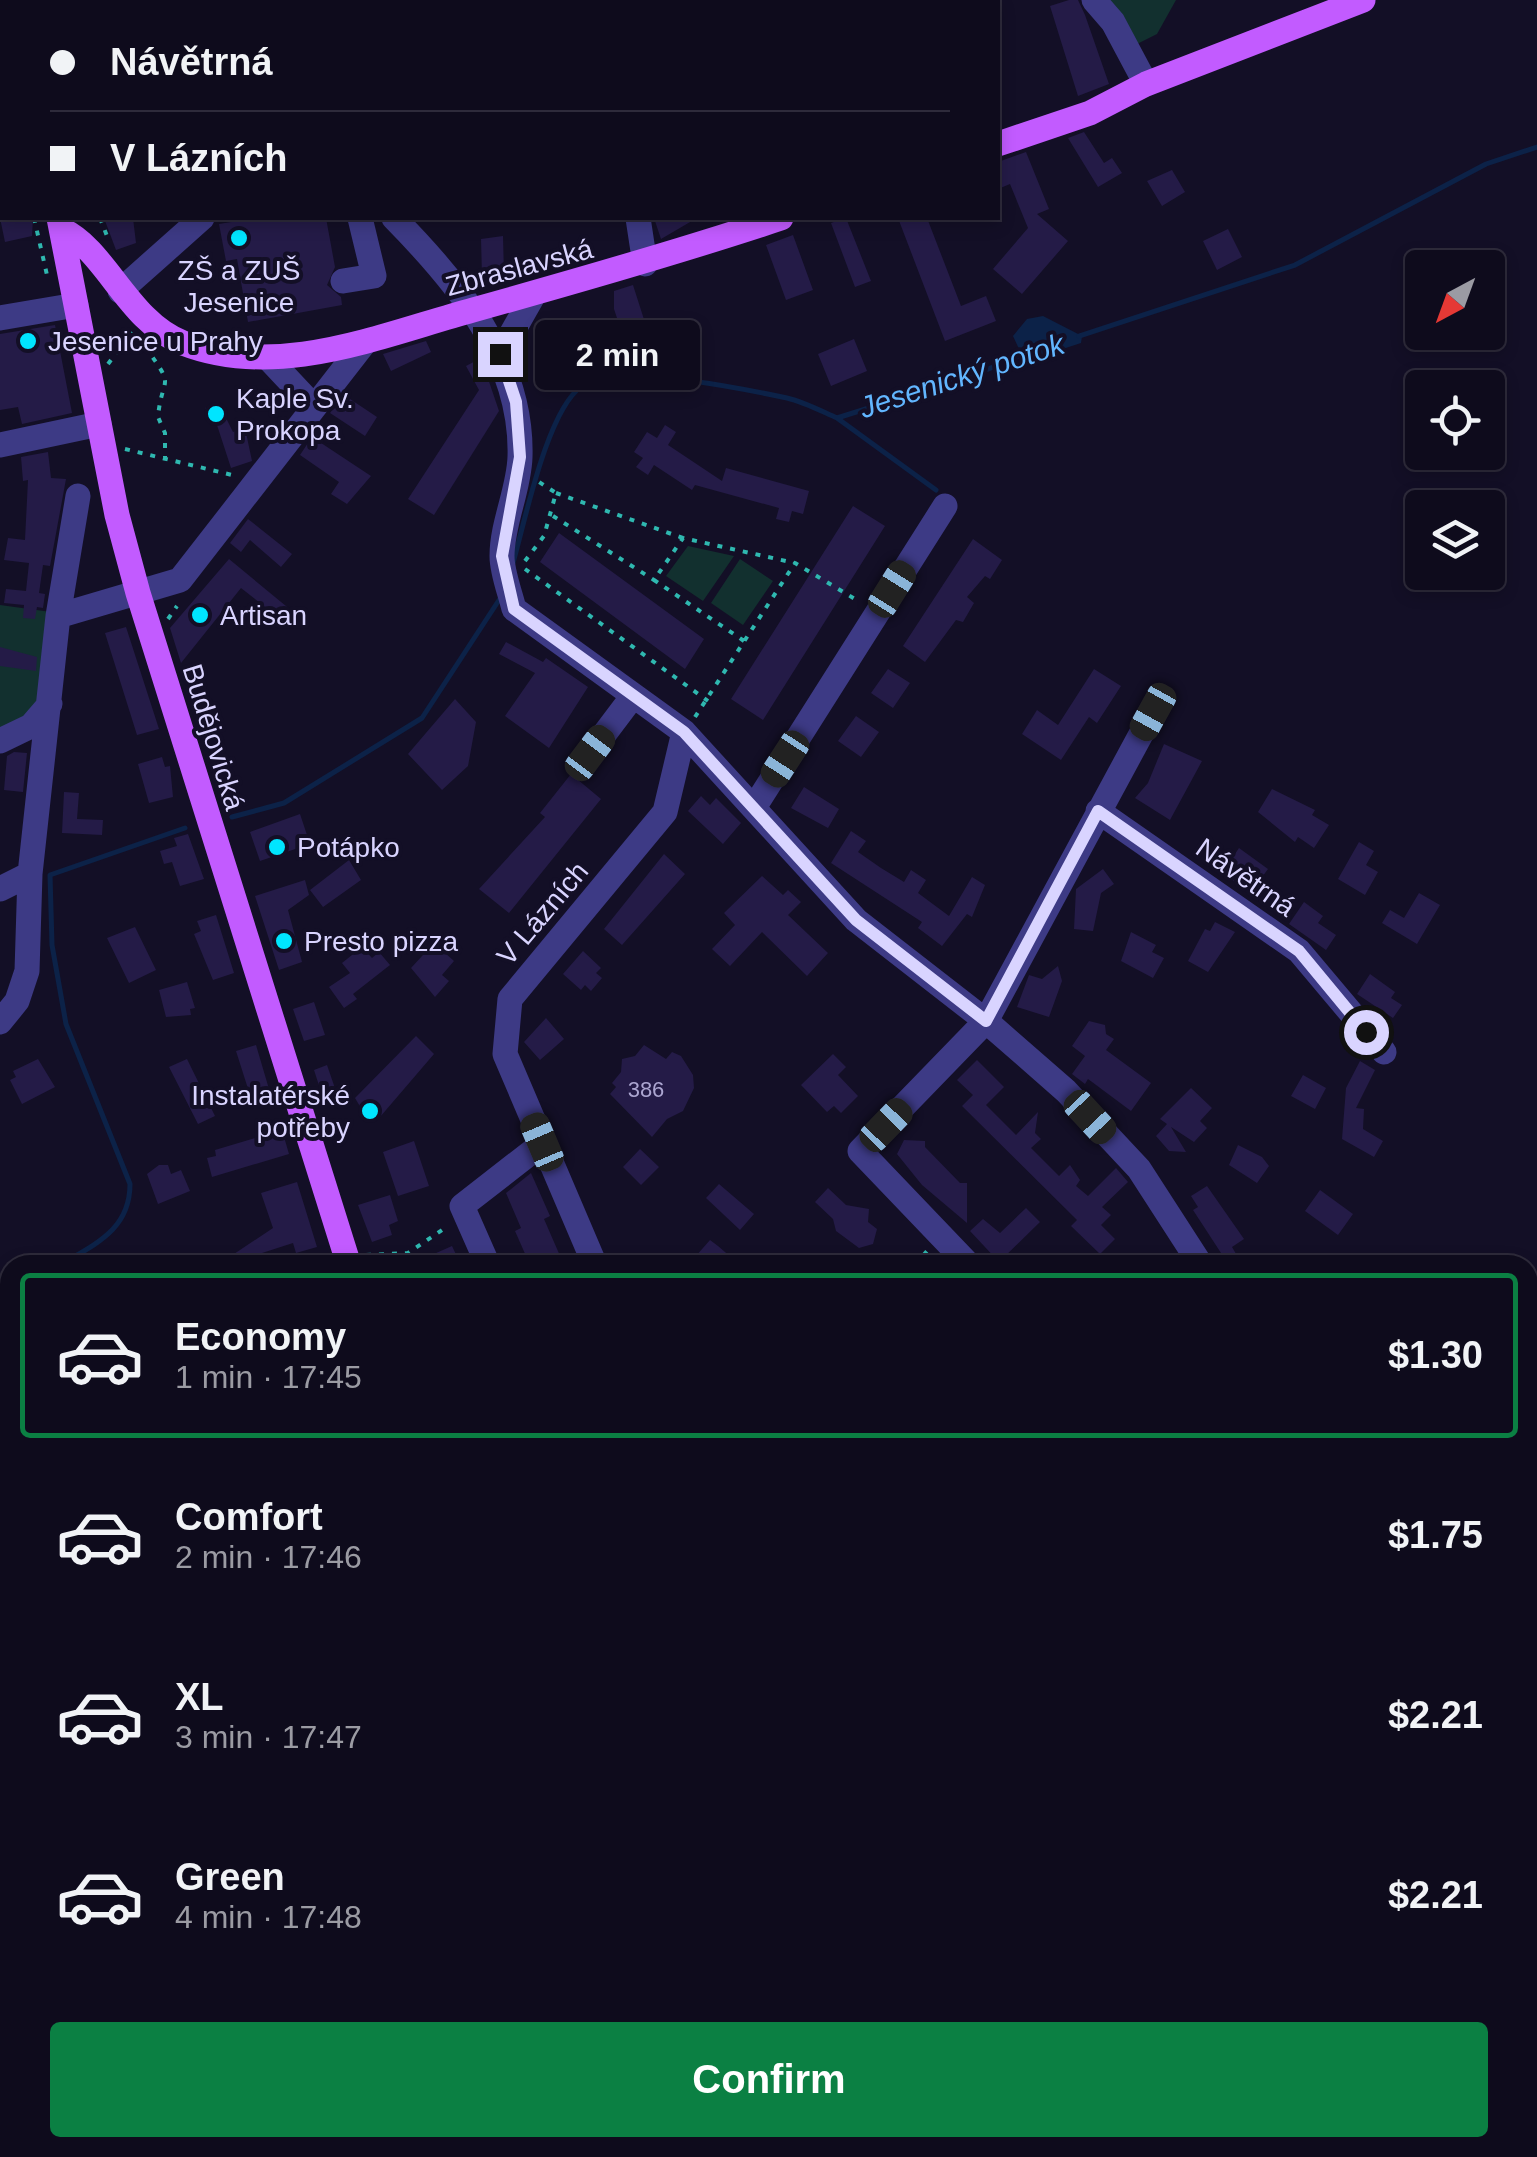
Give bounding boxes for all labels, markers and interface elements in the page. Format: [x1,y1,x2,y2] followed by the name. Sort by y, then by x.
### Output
[110,41,273,83] text: Návětrná
[110,137,287,179] text: V Lázních
[228,227,250,249] marker: ZŠ a ZUŠ Jesenice
[442,233,596,302] street label: Zbraslavská
[1405,250,1505,350] north arrow
[1405,250,1505,590] map controls
[178,255,300,318] place label: ZŠ a ZUŠ Jesenice
[535,319,700,389] callout: 2 min
[48,326,263,357] place label: Jesenice u Prahy
[854,326,1070,425] water label: Jesenický potok
[17,330,39,352] marker: Jesenice u Prahy
[478,332,523,377] route end
[576,337,659,373] text: 2 min
[1405,370,1505,470] button: locate
[236,383,354,446] place label: Kaple Sv. Prokopa
[205,403,227,425] marker: Kaple Sv. Prokopa
[1405,490,1505,590] button: layers
[863,556,921,622] car
[220,600,307,631] place label: Artisan
[189,604,211,626] marker: Artisan
[177,660,251,814] street label: Budějovická
[1125,678,1181,746] car
[560,720,620,786] car
[756,726,814,792] car
[297,832,400,863] place label: Potápko
[1190,832,1301,923] street label: Návětrná
[266,836,288,858] marker: Potápko
[490,856,594,971] street label: V Lázních
[304,926,458,957] place label: Presto pizza
[273,930,295,952] marker: Presto pizza
[1344,1010,1389,1055] route start
[628,1077,664,1102] house number: 386
[191,1080,350,1143] place label: Instalatérské potřeby
[1059,1085,1121,1149] car
[854,1093,918,1157] car
[359,1100,381,1122] marker: Instalatérské potřeby
[516,1109,568,1175] car
[55,1311,145,1401] icon: car
[175,1316,346,1358] text: Economy
[1388,1334,1483,1376] text: $1.30
[175,1359,362,1395] text: 1 min · 17:45
[55,1491,145,1581] icon: car
[175,1496,323,1538] text: Comfort
[1388,1514,1483,1556] text: $1.75
[175,1539,362,1575] text: 2 min · 17:46
[55,1671,145,1761] icon: car
[175,1676,224,1718] text: XL
[1388,1694,1483,1736] text: $2.21
[175,1719,362,1755] text: 3 min · 17:47
[55,1851,145,1941] icon: car
[175,1856,285,1898] text: Green
[1388,1874,1483,1916] text: $2.21
[175,1899,362,1935] text: 4 min · 17:48
[50,2022,1488,2137] button: Confirm

